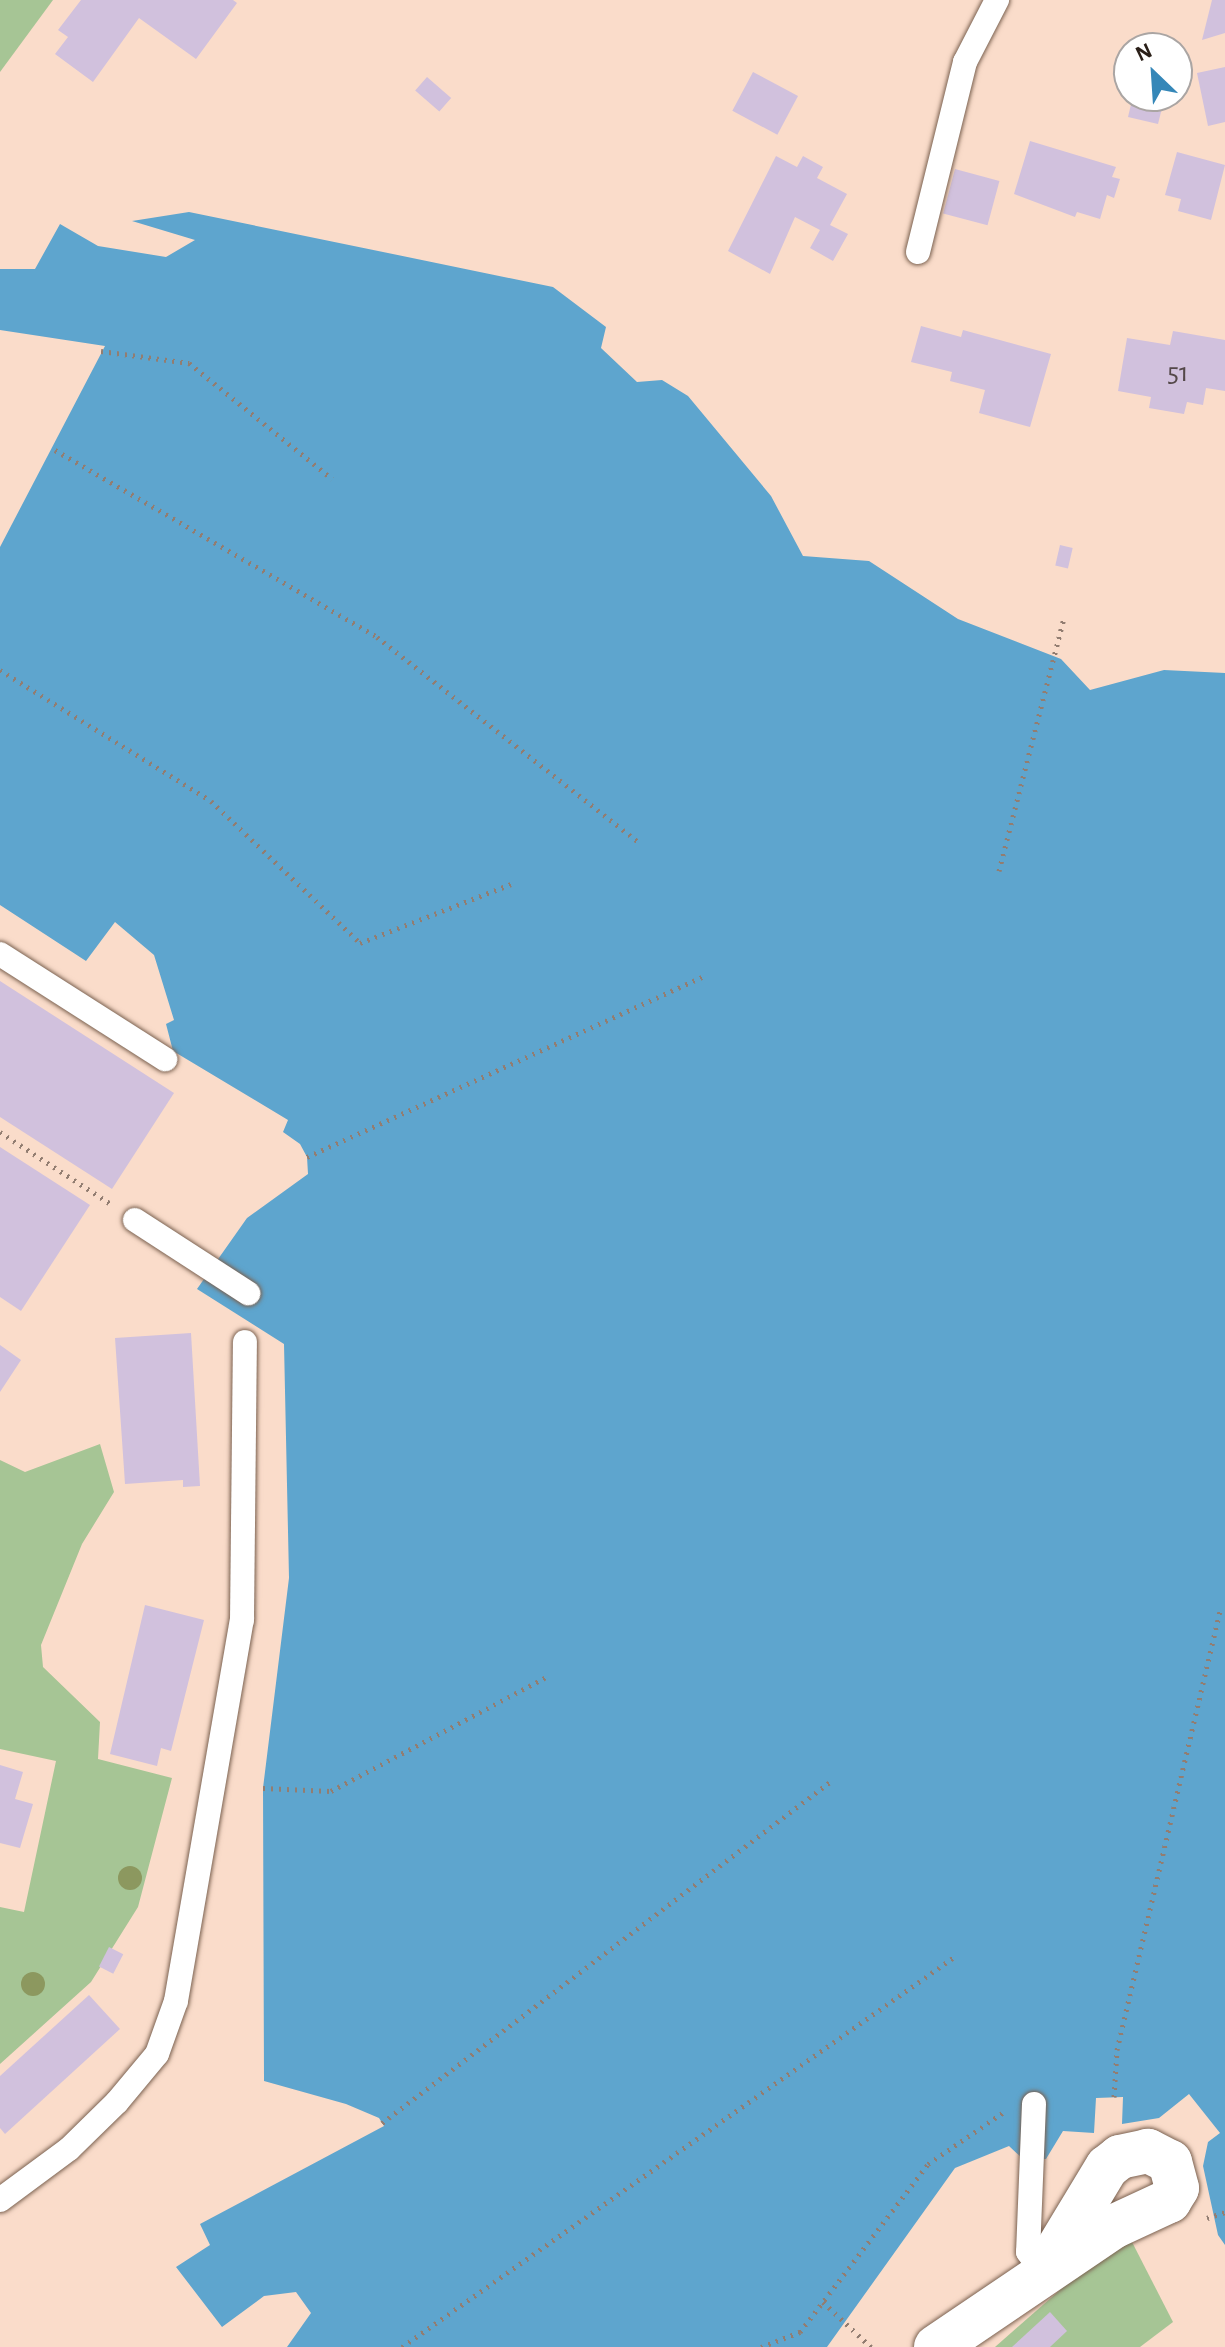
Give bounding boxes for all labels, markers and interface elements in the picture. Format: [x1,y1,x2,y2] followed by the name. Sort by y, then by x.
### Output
[1113,32,1193,112] north arrow
[1132,39,1155,65] text: N
[1167,356,1189,390] house number: 51

